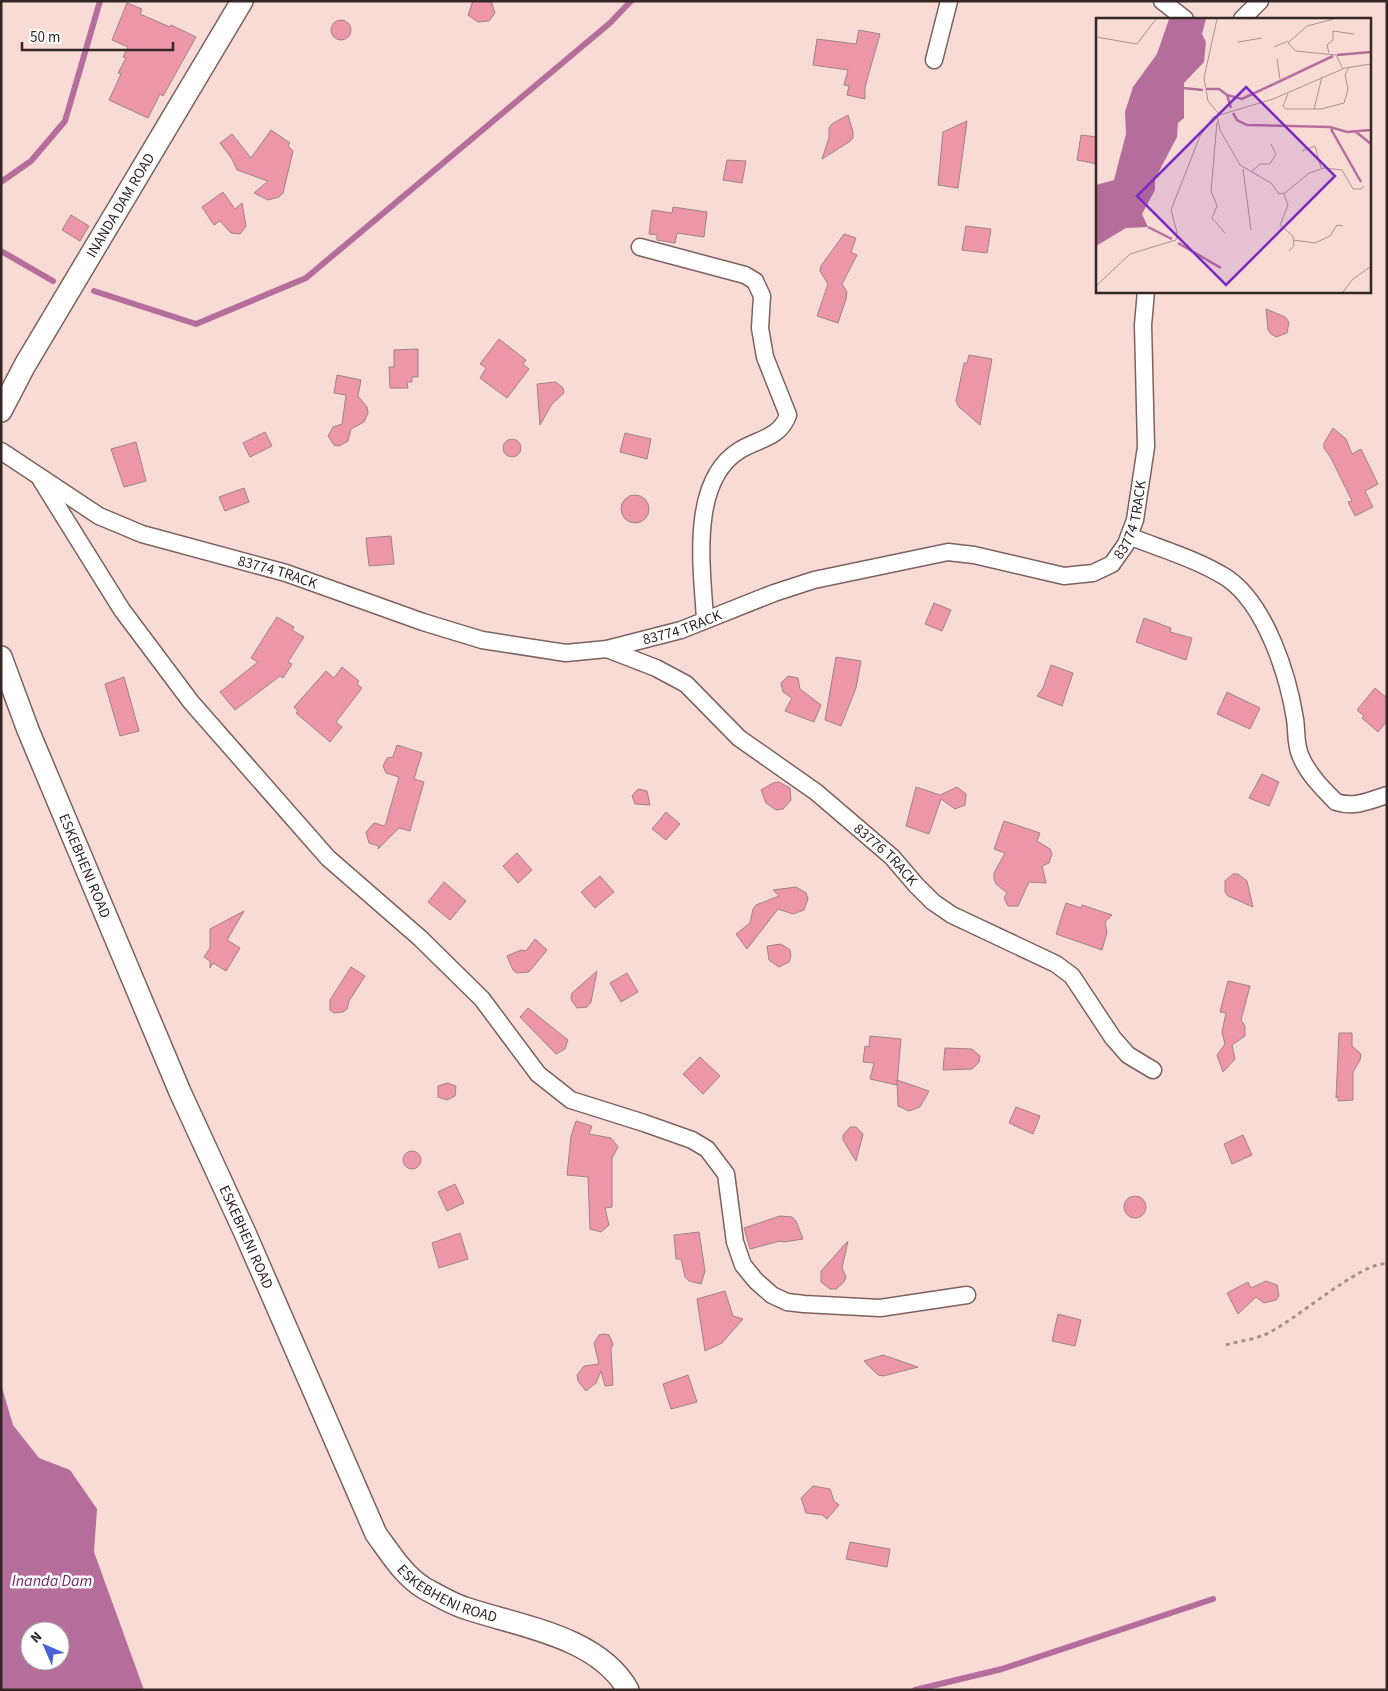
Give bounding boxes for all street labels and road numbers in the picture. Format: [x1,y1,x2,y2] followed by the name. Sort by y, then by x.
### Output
[81,149,160,262] street label: INANDA DAM ROAD
[1108,479,1152,564] street label: 83774 TRACK
[235,550,320,594] street label: 83774 TRACK
[640,605,725,650] street label: 83774 TRACK
[53,810,116,921] street label: ESKEBHENI ROAD
[849,819,922,891] street label: 83776 TRACK
[213,1182,278,1292] street label: ESKEBHENI ROAD
[392,1560,500,1628] street label: ESKEBHENI ROAD

